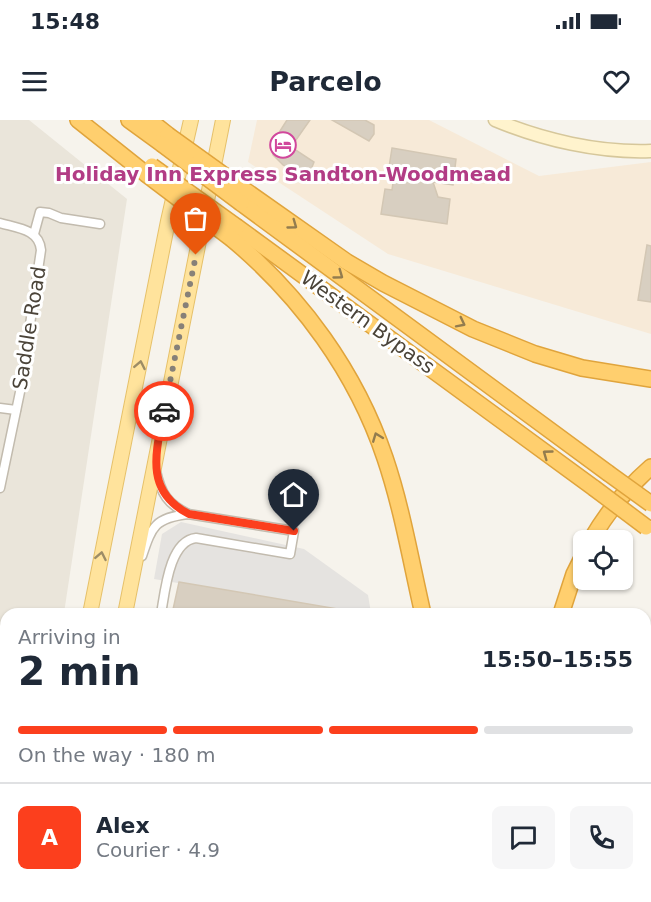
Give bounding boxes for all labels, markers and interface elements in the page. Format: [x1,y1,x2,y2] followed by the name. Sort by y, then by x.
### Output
[30,9,100,34] text: 15:48
[18,65,51,98] icon: menu
[600,65,633,98] icon: heart
[269,66,382,97] text: Parcelo
[268,130,298,160] hotel icon: Holiday Inn Express Sandton-Woodmead
[55,162,511,186] place label: Holiday Inn Express Sandton-Woodmead
[170,193,221,255] pin
[179,202,212,235] icon: bag
[287,218,298,229] one-way arrow
[7,265,51,391] street label: Saddle Road
[296,265,440,379] street label: Western Bypass
[333,267,344,278] one-way arrow
[455,316,466,327] one-way arrow
[133,360,146,370] one-way arrow
[134,381,194,441] courier
[148,395,181,428] icon: car
[372,432,384,443] one-way arrow
[542,450,553,461] one-way arrow
[268,469,319,531] pin
[277,478,310,511] icon: home
[573,530,633,590] map controls
[573,530,633,590] button: locate
[94,551,107,561] one-way arrow
[18,625,121,649] text: Arriving in
[482,647,633,672] text: 15:50–15:55
[18,649,140,694] text: 2 min
[18,743,216,767] text: On the way · 180 m
[492,806,555,869] button: chat
[570,806,633,869] button: phone
[96,813,150,838] text: Alex
[41,825,58,850] text: A
[96,838,220,862] text: Courier · 4.9

